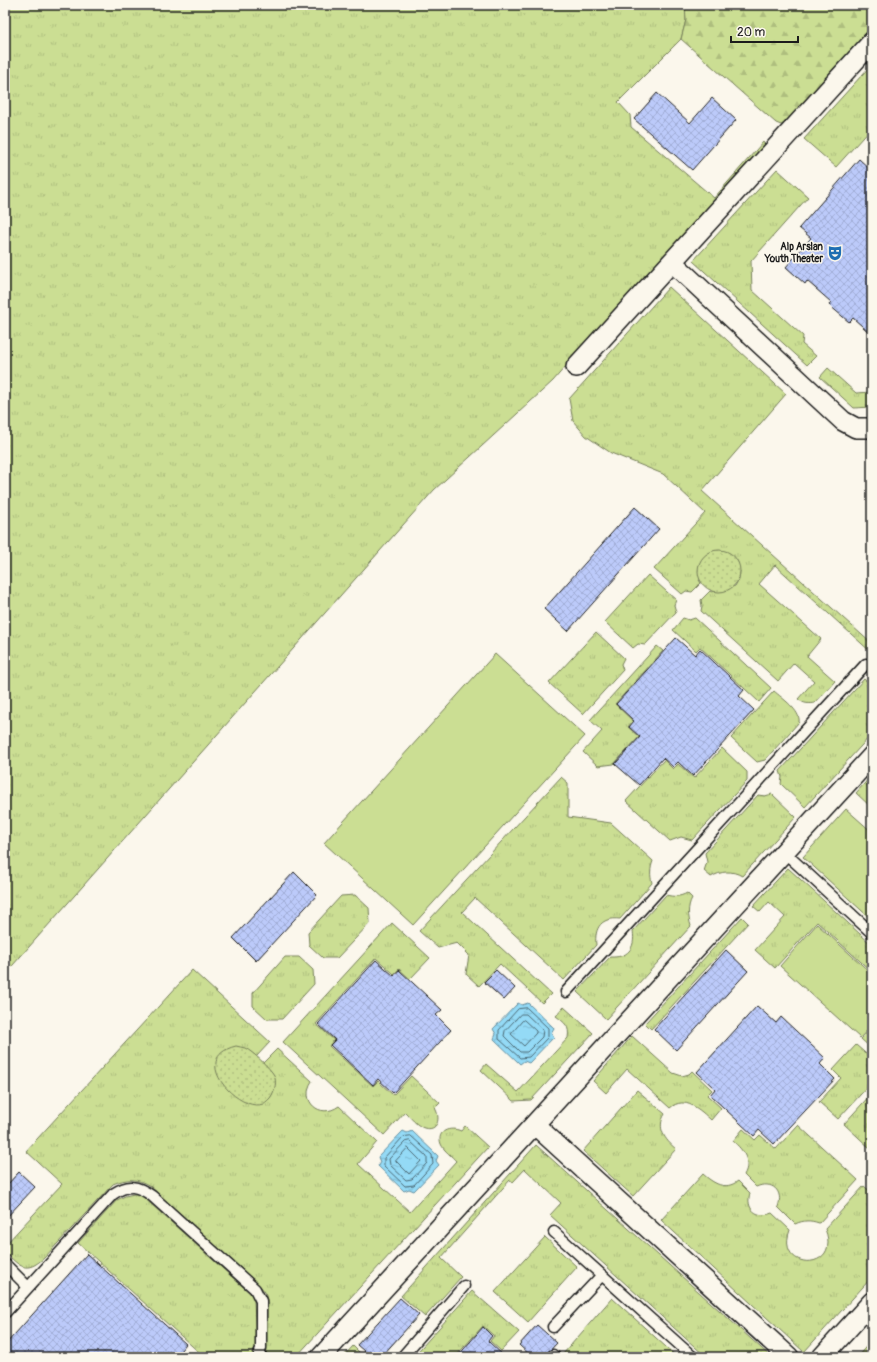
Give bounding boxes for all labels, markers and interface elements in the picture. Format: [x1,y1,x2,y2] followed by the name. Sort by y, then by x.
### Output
[731,18,798,44] scale bar
[737,25,766,40] text: 20 m
[764,241,823,265] place label: Alp Arslan Youth Theater
[826,244,844,262] theatre icon: Alp Arslan Youth Theater

